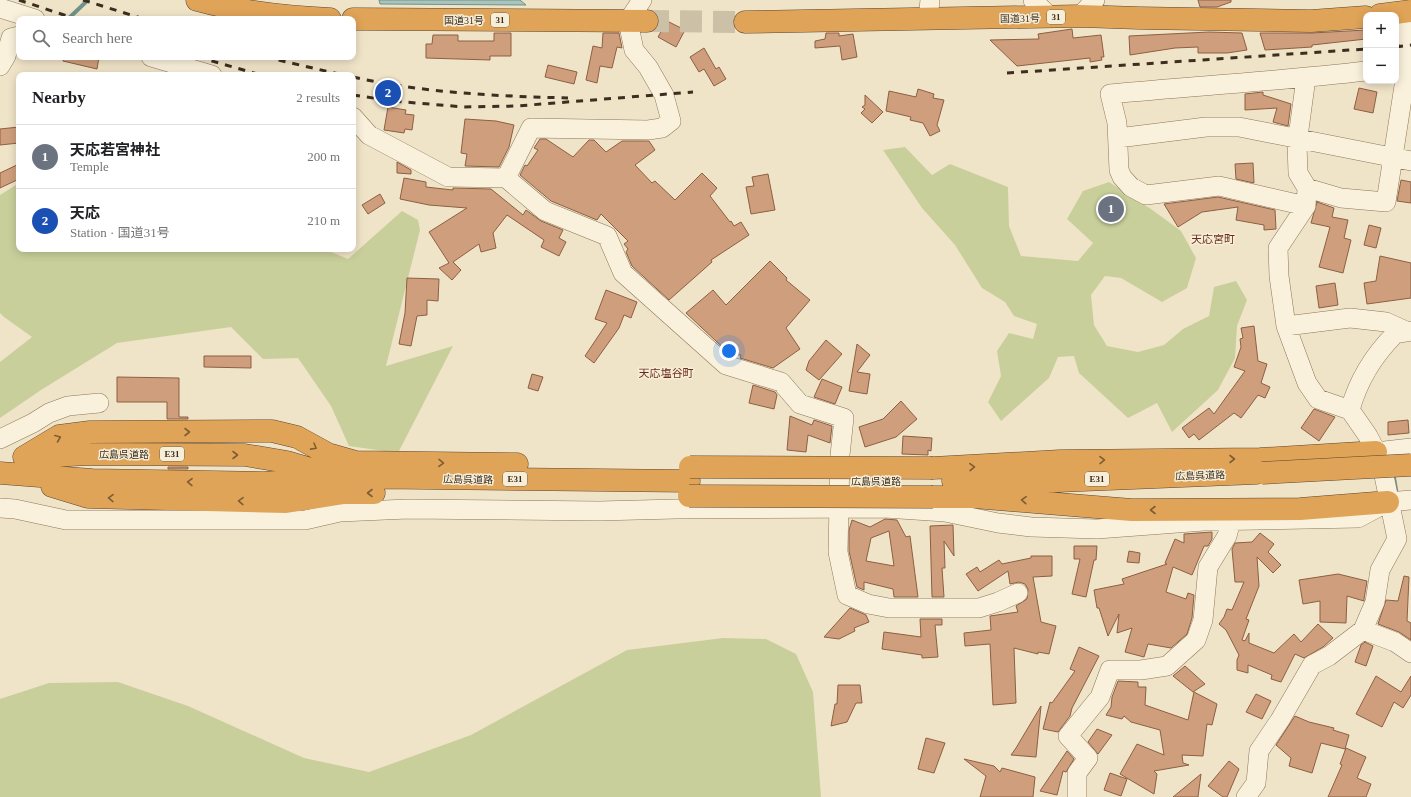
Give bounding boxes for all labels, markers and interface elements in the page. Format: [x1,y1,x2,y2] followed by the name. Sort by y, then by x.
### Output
[1047,10,1065,24] road number: 31
[1363,12,1399,84] map controls
[1363,12,1399,48] button: +
[491,13,509,27] road number: 31
[1000,13,1040,24] street label: 国道31号
[444,15,484,26] street label: 国道31号
[16,16,356,60] search box
[30,27,52,49] icon: search
[62,30,132,46] text: Search here
[1363,48,1399,84] button: −
[375,78,401,108] pin: 2
[32,88,86,107] text: Nearby
[296,90,340,105] text: 2 results
[70,142,160,158] text: 天応若宮神社
[42,149,48,164] text: 1
[307,149,340,164] text: 200 m
[70,159,109,174] text: Temple
[1098,194,1124,224] pin: 1
[70,205,100,221] text: 天応
[42,213,48,228] text: 2
[307,213,340,228] text: 210 m
[70,225,170,240] text: Station · 国道31号
[1191,233,1235,245] district label: 天応宮町
[719,341,739,361] your location
[639,367,694,379] district label: 天応塩谷町
[184,428,190,436] one-way arrow
[54,435,61,443] one-way arrow
[310,442,317,449] one-way arrow
[160,447,184,461] road number: E31
[99,449,149,460] street label: 広島呉道路
[232,451,238,459] one-way arrow
[1229,455,1235,463] one-way arrow
[1099,456,1105,464] one-way arrow
[438,459,444,467] one-way arrow
[969,462,975,471] one-way arrow
[1175,469,1225,482] street label: 広島呉道路
[503,472,527,486] road number: E31
[1085,472,1109,486] road number: E31
[443,474,493,485] street label: 広島呉道路
[851,476,901,487] street label: 広島呉道路
[187,478,193,486] one-way arrow
[367,489,373,497] one-way arrow
[108,494,114,502] one-way arrow
[1021,496,1027,504] one-way arrow
[238,497,244,505] one-way arrow
[1150,506,1156,514] one-way arrow

